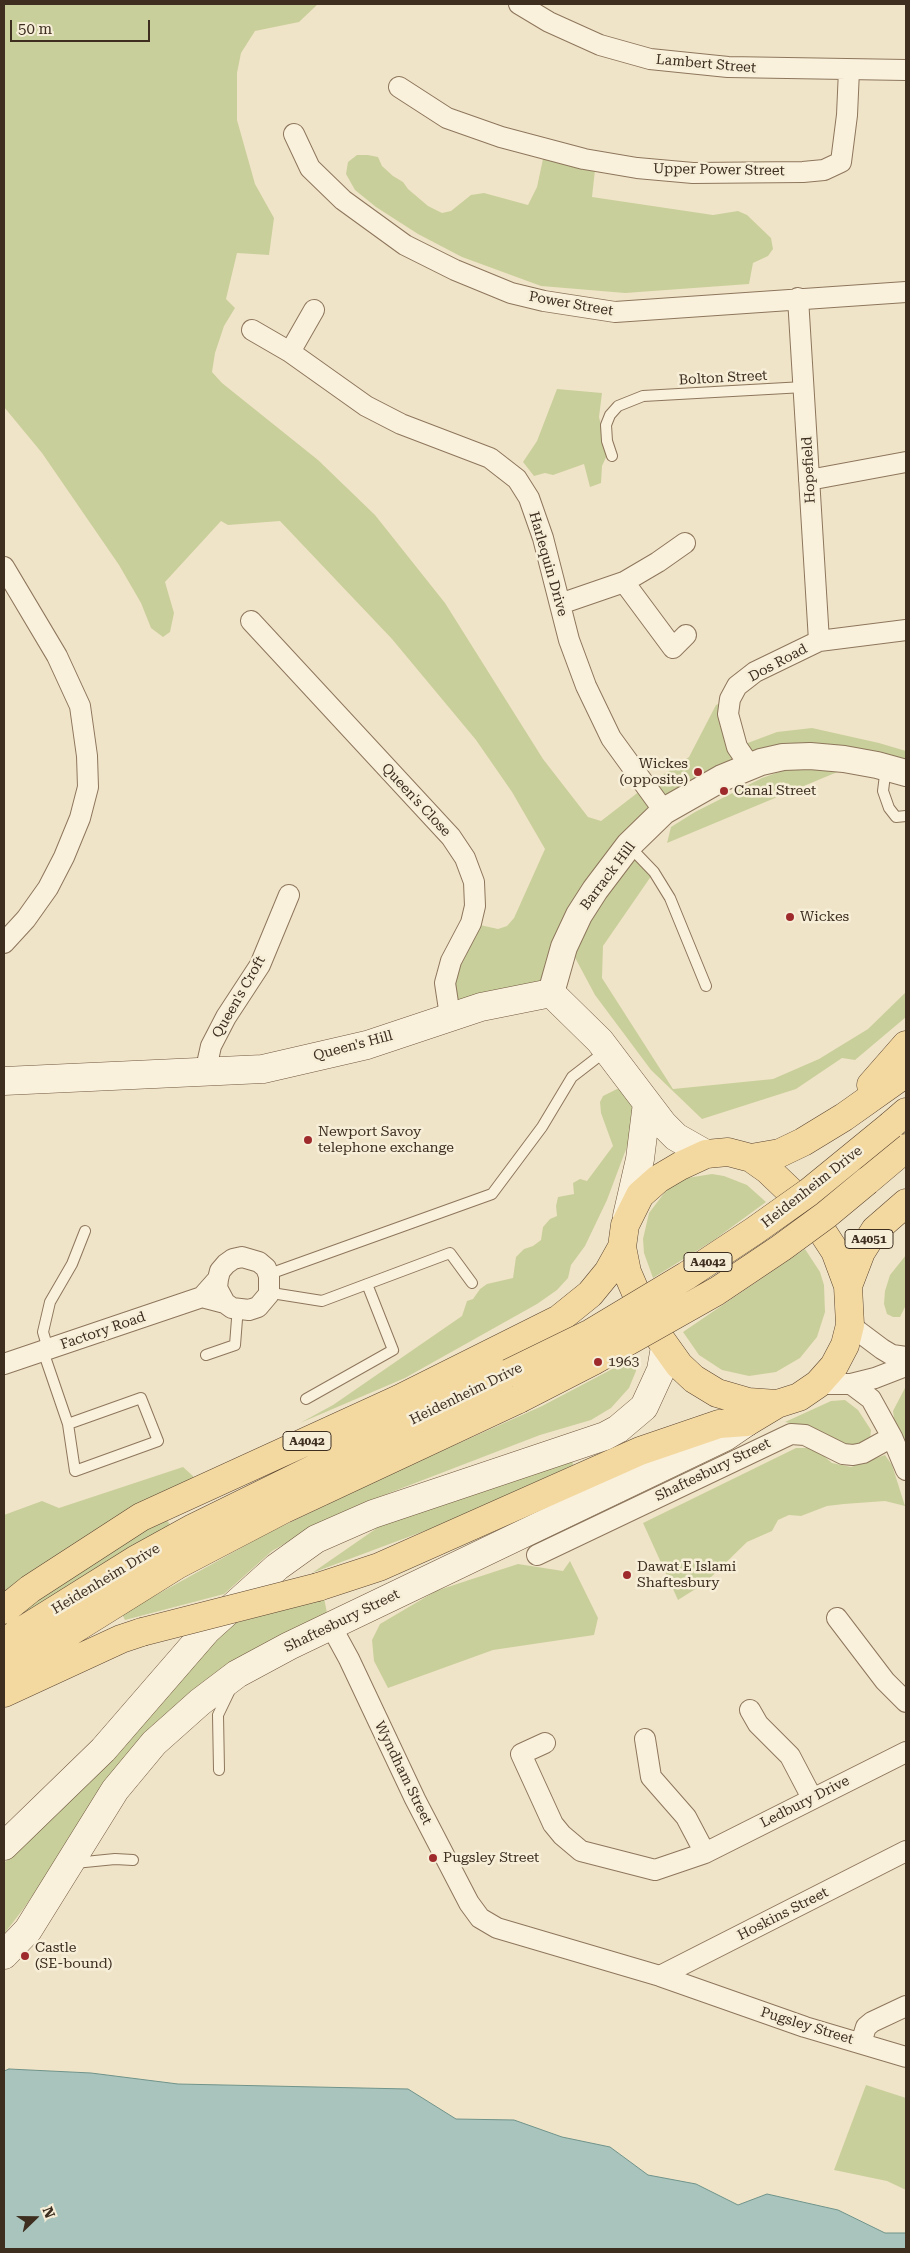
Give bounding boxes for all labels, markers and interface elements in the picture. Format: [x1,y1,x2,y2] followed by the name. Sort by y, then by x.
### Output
[12,10,152,42] scale bar
[18,20,52,38] text: 50 m
[655,51,757,77] street label: Lambert Street
[653,160,785,180] street label: Upper Power Street
[527,288,615,320] street label: Power Street
[678,367,768,389] street label: Bolton Street
[799,436,819,504] street label: Hopefield
[525,510,571,618] street label: Harlequin Drive
[746,641,810,685] street label: Dos Road
[619,756,688,789] place label: Wickes (opposite)
[378,760,454,840] street label: Queen's Close
[692,766,704,778] marker: Wickes (opposite)
[734,783,816,799] place label: Canal Street
[718,785,730,797] marker: Canal Street
[577,839,639,913] street label: Barrack Hill
[800,909,849,925] place label: Wickes
[784,911,796,923] marker: Wickes
[209,953,269,1041] street label: Queen's Croft
[311,1027,395,1065] street label: Queen's Hill
[318,1124,454,1156] place label: Newport Savoy telephone exchange
[302,1134,314,1146] marker: Newport Savoy telephone exchange
[758,1142,866,1232] street label: Heidenheim Drive
[845,1230,893,1248] road number: A4051
[684,1252,732,1272] road number: A4042
[58,1309,148,1353] street label: Factory Road
[608,1354,639,1370] place label: 1963
[592,1356,604,1368] marker: 1963
[407,1359,525,1429] street label: Heidenheim Drive
[283,1432,331,1450] road number: A4042
[653,1435,773,1505] street label: Shaftesbury Street
[49,1540,163,1618] street label: Heidenheim Drive
[637,1559,736,1591] place label: Dawat E Islami Shaftesbury
[621,1569,633,1581] marker: Dawat E Islami Shaftesbury
[282,1586,402,1656] street label: Shaftesbury Street
[371,1718,435,1828] street label: Wyndham Street
[758,1772,852,1832] street label: Ledbury Drive
[443,1850,539,1866] place label: Pugsley Street
[427,1852,439,1864] marker: Pugsley Street
[735,1884,831,1944] street label: Hoskins Street
[35,1940,112,1972] place label: Castle (SE-bound)
[19,1950,31,1962] marker: Castle (SE-bound)
[759,2004,855,2048] street label: Pugsley Street
[10,2193,60,2243] north arrow
[39,2204,58,2220] text: N

